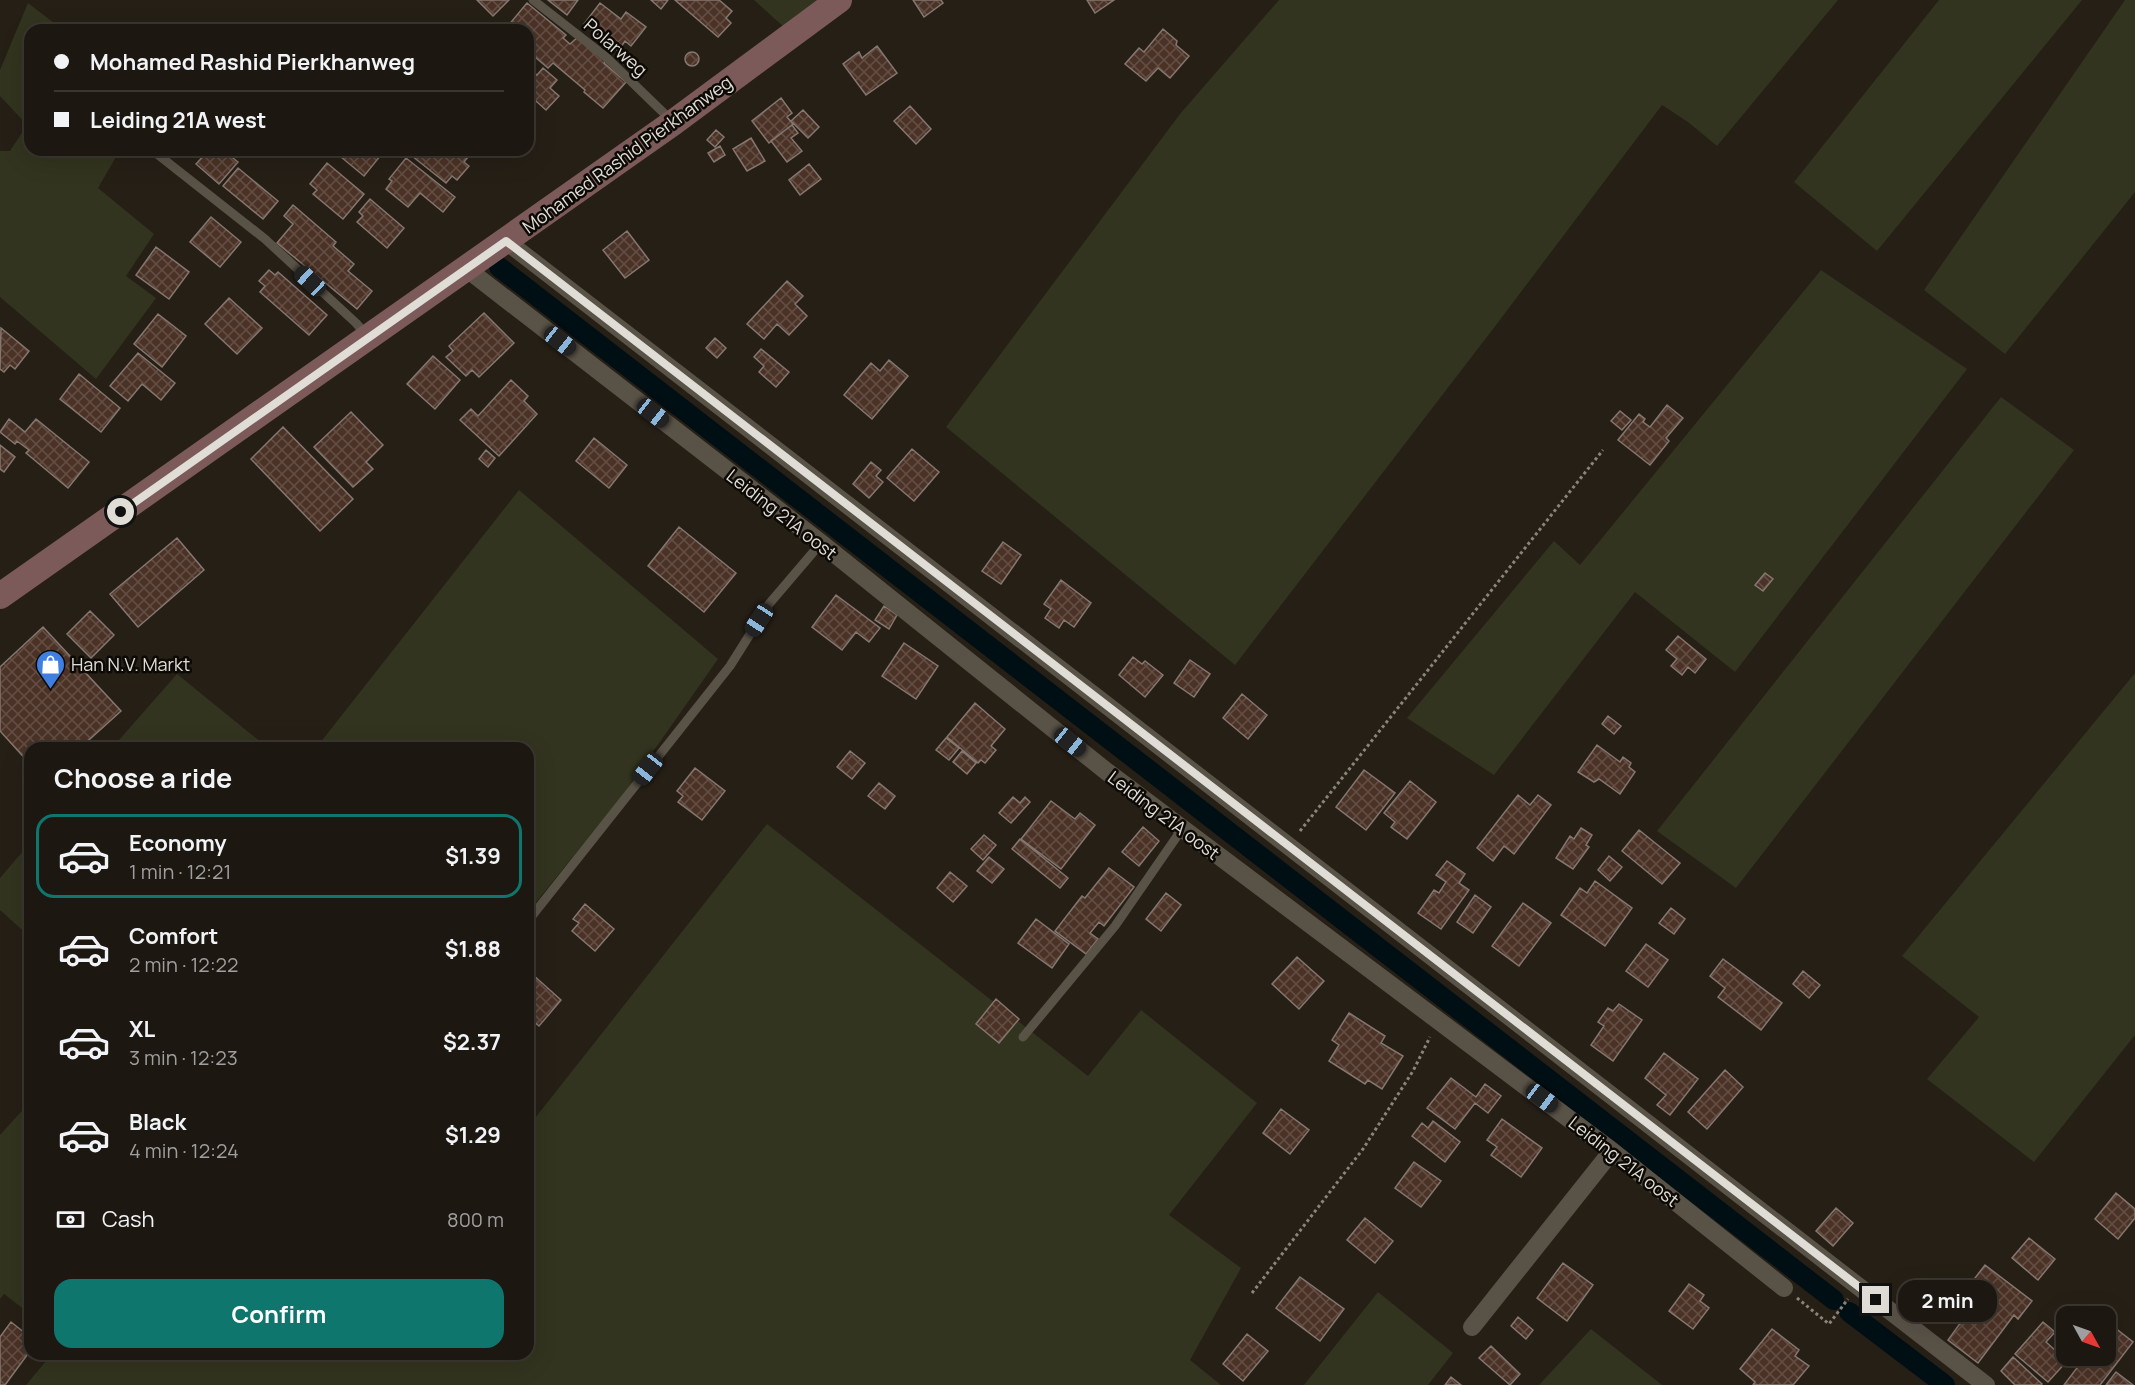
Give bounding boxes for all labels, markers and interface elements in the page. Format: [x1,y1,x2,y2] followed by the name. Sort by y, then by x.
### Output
[579,13,653,81] street label: Polarweg
[90,47,415,77] text: Mohamed Rashid Pierkhanweg
[517,70,737,238] street label: Mohamed Rashid Pierkhanweg
[90,105,266,135] text: Leiding 21A west
[291,262,329,300] car
[540,323,580,359] car
[633,395,673,431] car
[722,463,842,565] street label: Leiding 21A oost
[107,498,134,525] route start
[742,600,776,640] car
[34,648,66,690] shop icon: Han N.V. Markt
[71,652,190,676] place label: Han N.V. Markt
[1050,724,1090,760] car
[630,749,666,789] car
[54,759,232,796] text: Choose a ride
[1103,765,1225,865] street label: Leiding 21A oost
[129,828,227,858] text: Economy
[57,829,111,883] icon: car
[445,841,501,871] text: $1.39
[129,858,231,885] text: 1 min · 12:21
[129,921,218,951] text: Comfort
[57,922,111,976] icon: car
[445,934,501,964] text: $1.88
[129,951,238,978] text: 2 min · 12:22
[129,1014,155,1044] text: XL
[57,1015,111,1069] icon: car
[443,1027,501,1057] text: $2.37
[129,1044,238,1071] text: 3 min · 12:23
[1522,1080,1562,1116] car
[129,1107,186,1137] text: Black
[57,1108,111,1162] icon: car
[1564,1110,1684,1212] street label: Leiding 21A oost
[445,1120,501,1150] text: $1.29
[129,1137,239,1164] text: 4 min · 12:24
[54,1203,87,1236] icon: cash
[102,1204,155,1234] text: Cash
[447,1206,504,1233] text: 800 m
[54,1279,504,1348] button: Confirm
[1897,1279,1996,1321] callout: 2 min
[1862,1286,1889,1313] route end
[1921,1287,1974,1314] text: 2 min
[2056,1306,2116,1366] north arrow
[2056,1306,2116,1366] map controls

